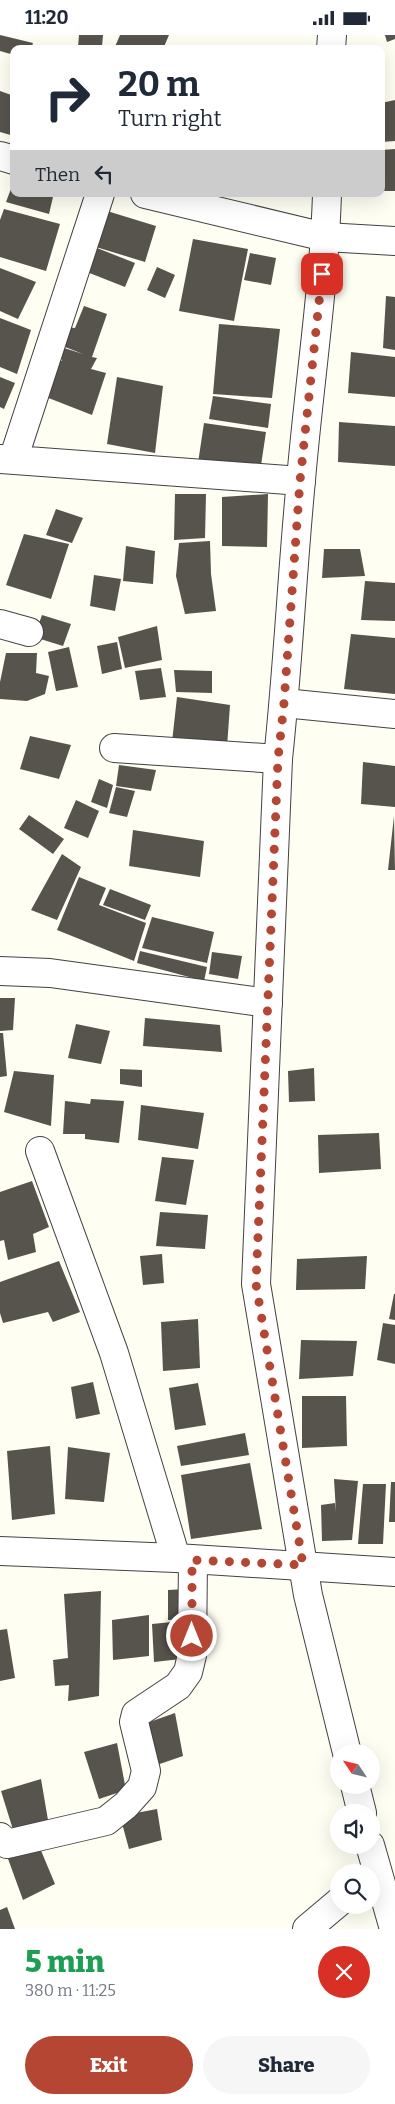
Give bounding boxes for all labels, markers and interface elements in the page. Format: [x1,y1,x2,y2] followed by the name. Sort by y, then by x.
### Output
[25,6,69,29] text: 11:20
[118,63,200,105] text: 20 m
[35,65,100,130] icon: right
[118,105,221,132] text: Turn right
[90,160,118,188] icon: left
[35,163,80,186] text: Then
[301,253,343,295] pin
[308,260,336,288] icon: arrive
[165,1609,217,1661] position arrow
[330,1744,380,1794] north arrow
[330,1744,380,1914] map controls
[330,1804,380,1854] button: sound
[330,1864,380,1914] button: search
[25,1944,105,1980] text: 5 min
[318,1946,370,1998] button: close
[25,1981,116,2000] text: 380 m · 11:25
[25,2036,193,2094] button: Exit
[203,2036,370,2094] button: Share

